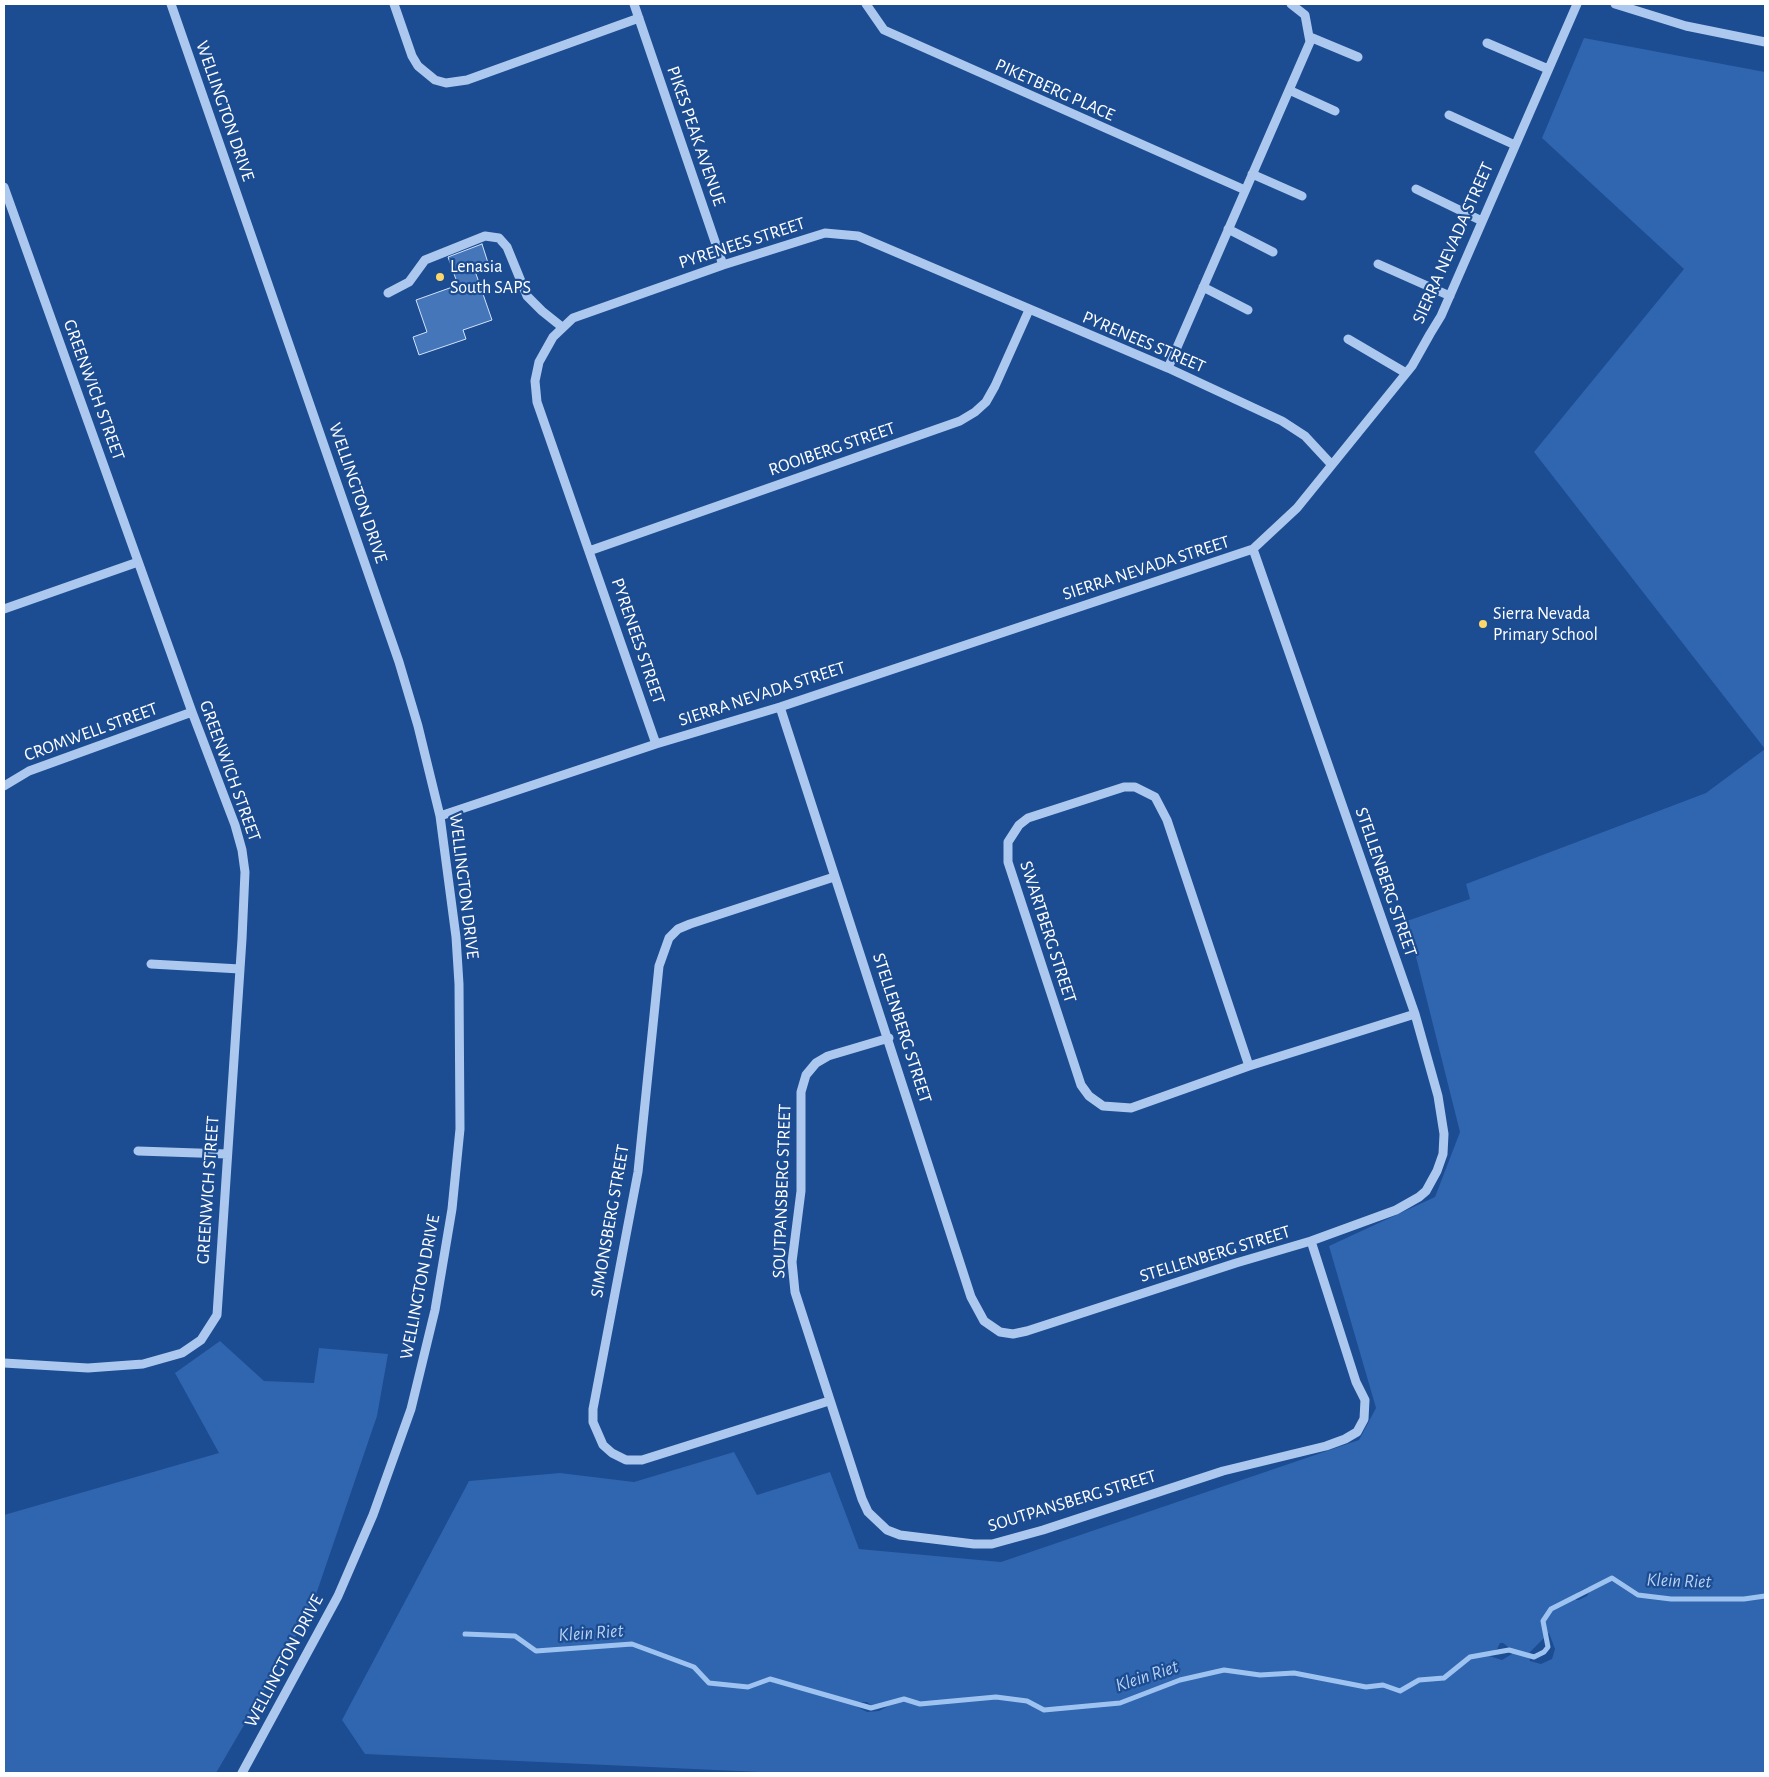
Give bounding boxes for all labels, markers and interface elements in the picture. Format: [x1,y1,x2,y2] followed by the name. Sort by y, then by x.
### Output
[191,38,259,184] street label: WELLINGTON DRIVE
[992,54,1118,126] street label: PIKETBERG PLACE
[662,63,730,209] street label: PIKES PEAK AVENUE
[1408,159,1498,327] street label: SIERRA NEVADA STREET
[676,212,808,274] street label: PYRENEES STREET
[450,256,531,298] place label: Lenasia South SAPS
[434,271,446,283] marker: Lenasia South SAPS
[1079,306,1209,378] street label: PYRENEES STREET
[58,317,130,463] street label: GREENWICH STREET
[766,417,898,481] street label: ROOIBERG STREET
[324,420,392,566] street label: WELLINGTON DRIVE
[1060,531,1232,605] street label: SIERRA NEVADA STREET
[606,575,670,707] street label: PYRENEES STREET
[1493,603,1598,646] place label: Sierra Nevada Primary School
[1477,618,1489,630] marker: Sierra Nevada Primary School
[676,657,848,731] street label: SIERRA NEVADA STREET
[21,698,161,766] street label: CROMWELL STREET
[194,698,266,844] street label: GREENWICH STREET
[1350,804,1422,960] street label: STELLENBERG STREET
[444,812,484,960] street label: WELLINGTON DRIVE
[1015,858,1081,1006] street label: SWARTBERG STREET
[868,950,936,1106] street label: STELLENBERG STREET
[768,1103,796,1279] street label: SOUTPANSBERG STREET
[192,1115,224,1265] street label: GREENWICH STREET
[586,1143,634,1299] street label: SIMONSBERG STREET
[395,1213,445,1361] street label: WELLINGTON DRIVE
[1137,1221,1293,1287] street label: STELLENBERG STREET
[985,1465,1159,1537] street label: SOUTPANSBERG STREET
[1646,1568,1712,1594] water label: Klein Riet
[240,1591,328,1731] street label: WELLINGTON DRIVE
[558,1619,624,1647] water label: Klein Riet
[1112,1655,1182,1697] water label: Klein Riet

